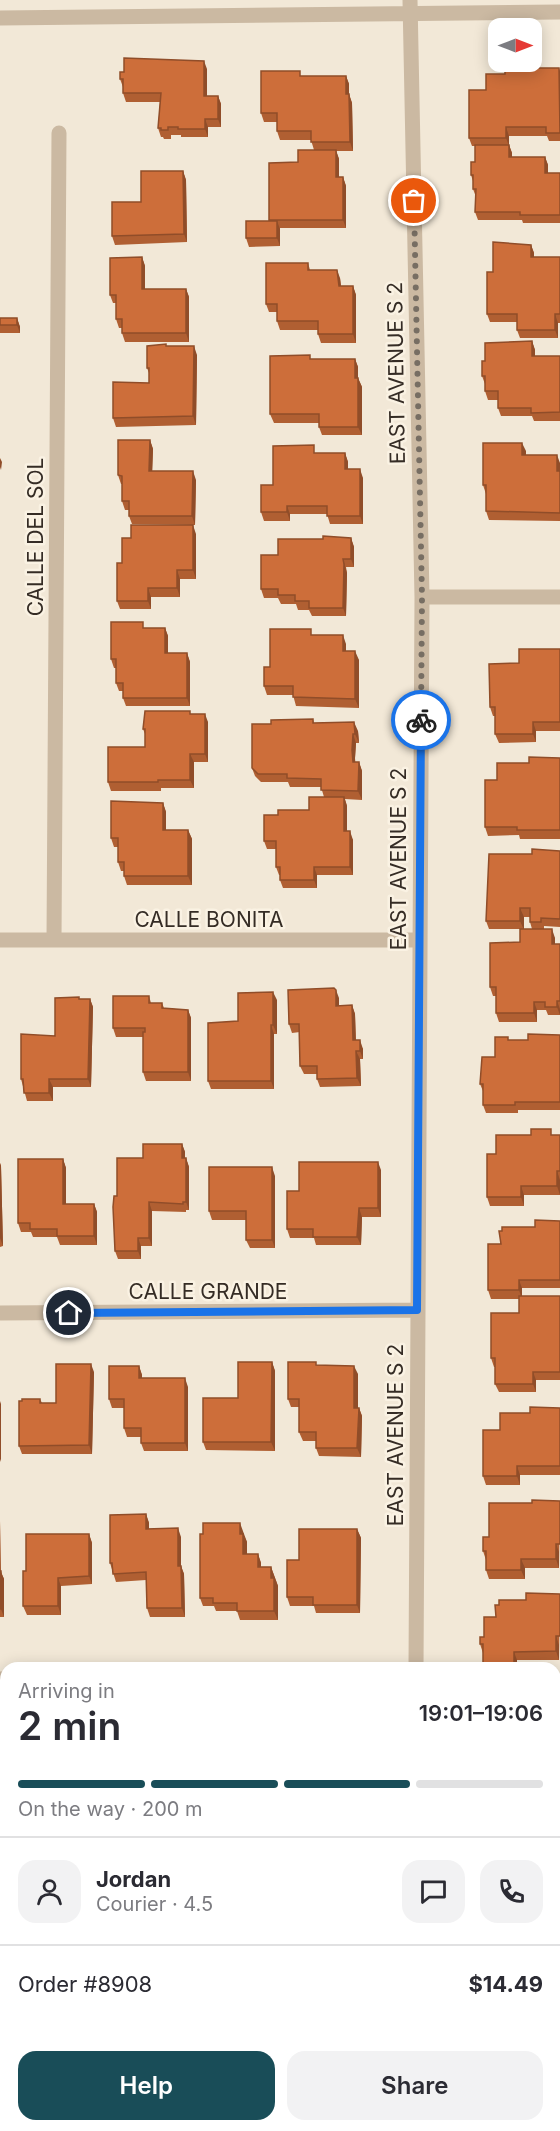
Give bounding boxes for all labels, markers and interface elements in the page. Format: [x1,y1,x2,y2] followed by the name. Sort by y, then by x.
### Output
[488,18,542,72] north arrow
[488,18,542,72] map controls
[388,175,439,226] pin
[397,184,430,217] icon: bag
[382,282,410,464] street label: EAST AVENUE S 2
[23,458,48,616] street label: CALLE DEL SOL
[391,690,451,750] courier
[405,704,438,737] icon: bike
[386,768,411,950] street label: EAST AVENUE S 2
[134,907,284,932] street label: CALLE BONITA
[129,1279,287,1304] street label: CALLE GRANDE
[43,1287,94,1338] pin
[52,1296,85,1329] icon: home
[383,1344,408,1526] street label: EAST AVENUE S 2
[18,1679,115,1703] text: Arriving in
[419,1700,543,1726] text: 19:01–19:06
[18,1702,121,1749] text: 2 min
[18,1797,203,1821] text: On the way · 200 m
[18,1860,81,1923] button: person
[402,1860,465,1923] button: chat
[480,1860,543,1923] button: phone
[96,1866,171,1892] text: Jordan
[96,1892,213,1916] text: Courier · 4.5
[18,1971,152,1997] text: Order #8908
[468,1971,543,1997] text: $14.49
[18,2051,275,2120] button: Help
[287,2051,543,2120] button: Share

